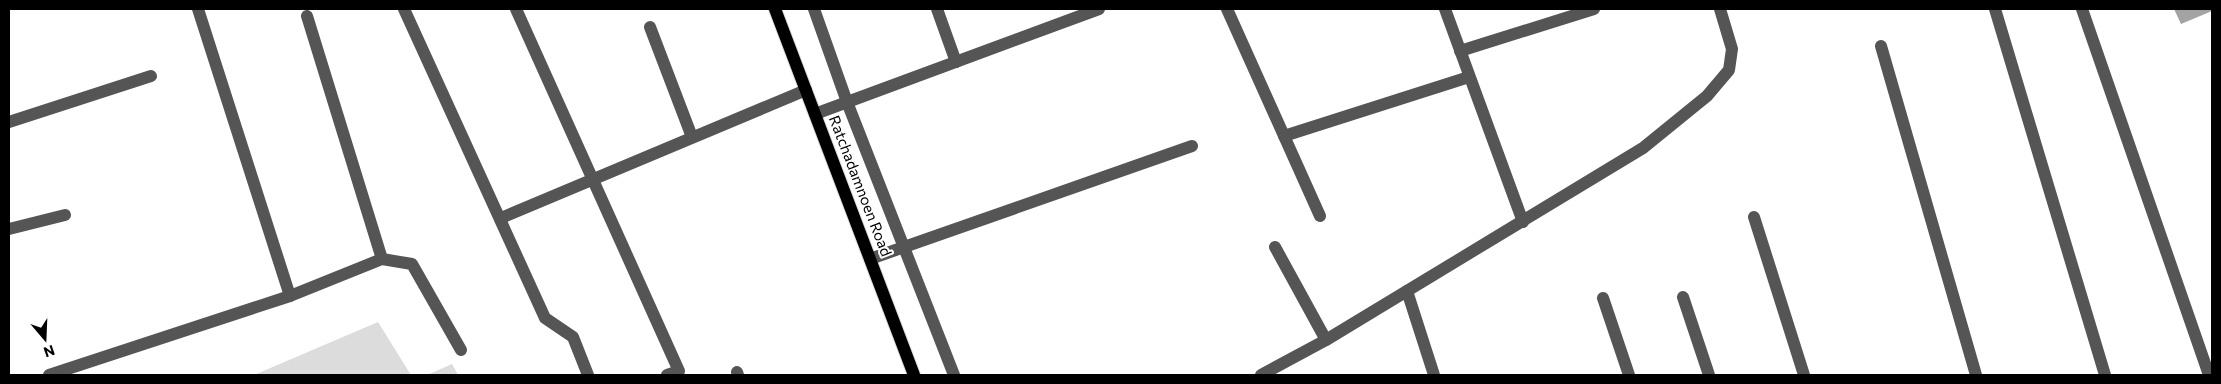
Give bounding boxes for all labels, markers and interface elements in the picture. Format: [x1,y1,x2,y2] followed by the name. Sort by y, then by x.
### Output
[826,113,896,259] street label: Ratchadamnoen Road
[20,314,70,364] north arrow
[42,342,57,362] text: N

